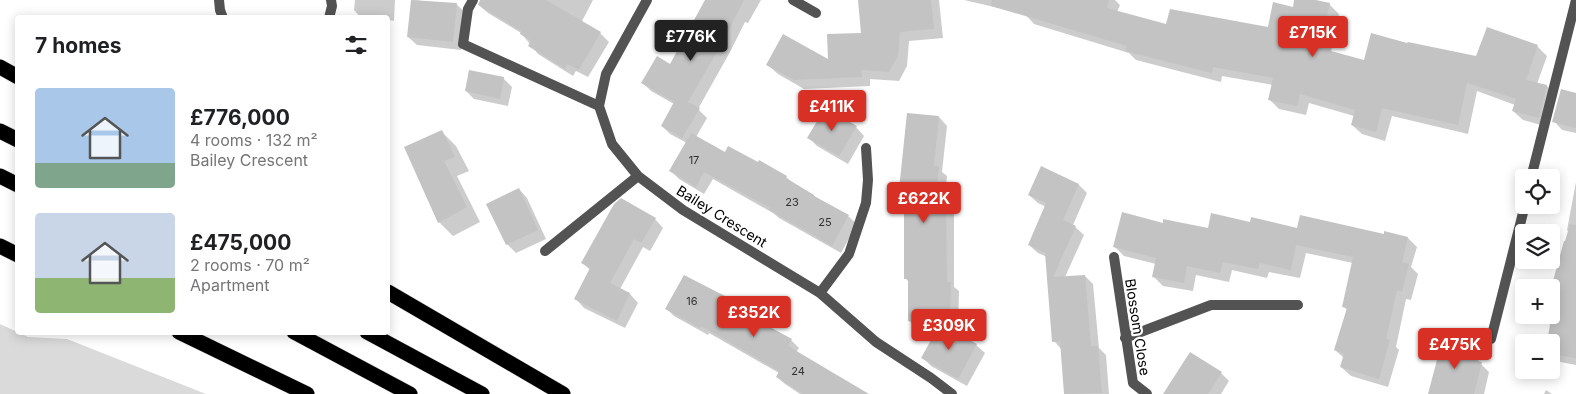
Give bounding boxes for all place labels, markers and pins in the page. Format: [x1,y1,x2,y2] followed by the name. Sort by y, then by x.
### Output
[1278,15,1348,58] pin: £715K
[656,20,726,62] pin: £776K
[797,90,867,132] pin: £411K
[889,182,959,224] pin: £622K
[719,296,789,338] pin: £352K
[914,308,984,351] pin: £309K
[1420,328,1490,370] pin: £475K

